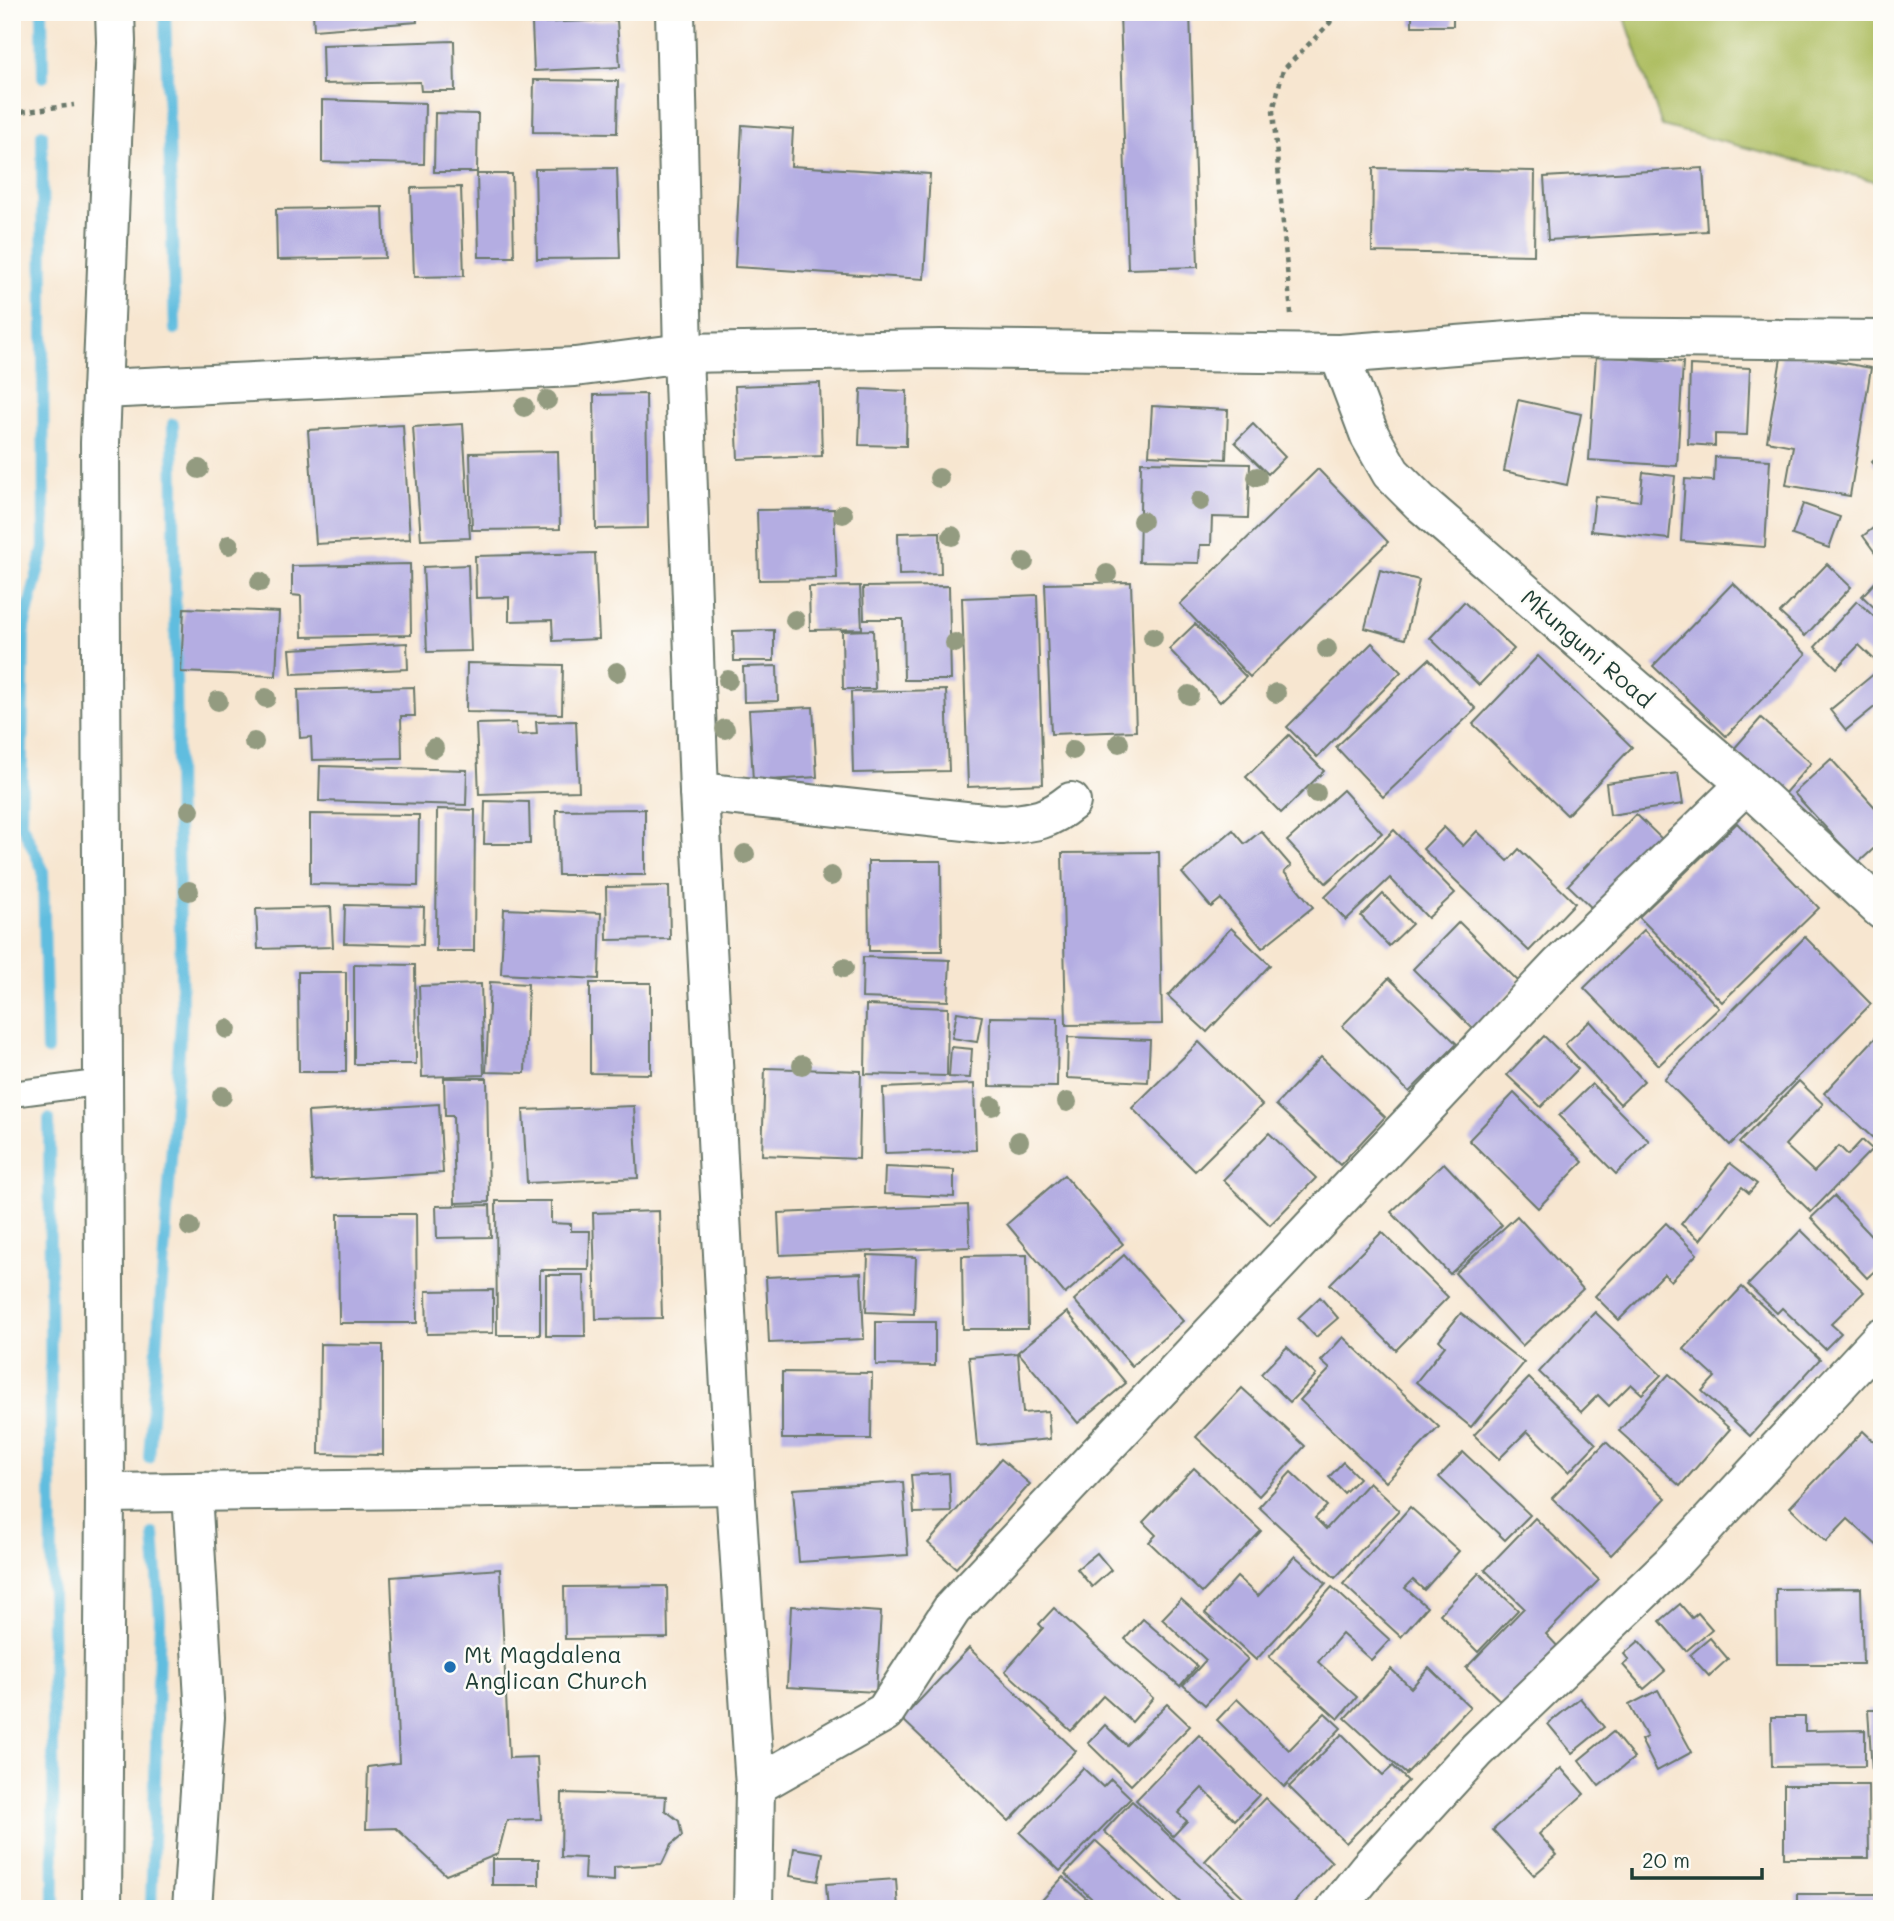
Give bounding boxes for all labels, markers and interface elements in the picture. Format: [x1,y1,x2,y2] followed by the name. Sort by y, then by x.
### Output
[1515,582,1661,714] street label: Mkunguni Road
[464,1639,647,1695] place label: Mt Magdalena Anglican Church
[442,1659,458,1675] marker: Mt Magdalena Anglican Church
[1632,1837,1761,1881] scale bar
[1642,1846,1690,1873] text: 20 m

